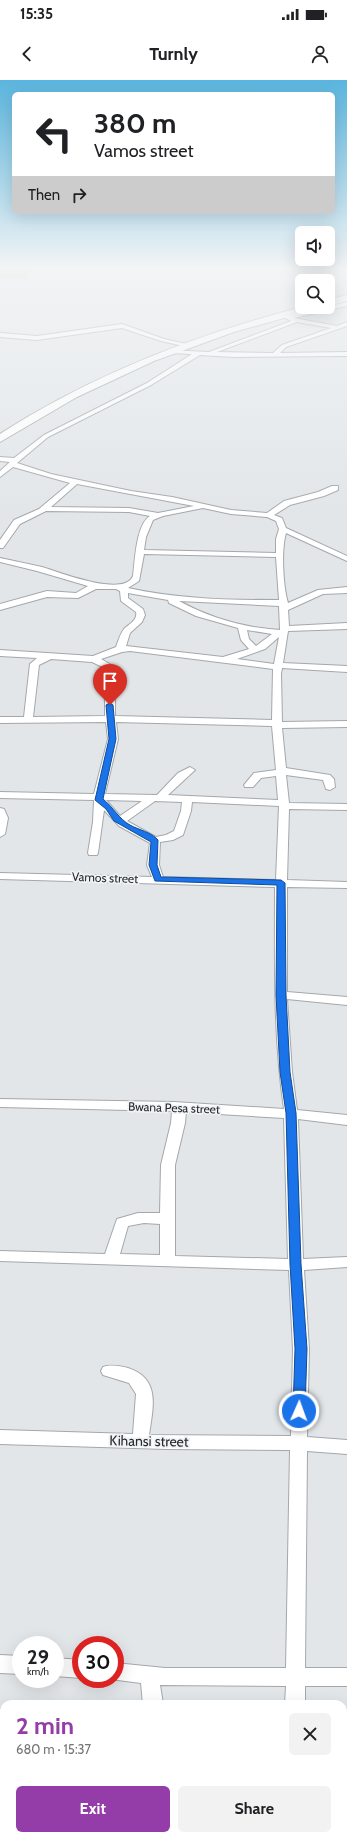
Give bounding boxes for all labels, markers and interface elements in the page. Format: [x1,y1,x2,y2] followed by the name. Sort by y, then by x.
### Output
[20,5,53,23] text: 15:35
[16,43,38,65] icon: back
[149,43,198,65] text: Turnly
[309,43,331,65] icon: person
[94,106,176,140] text: 380 m
[28,108,80,160] icon: left
[94,140,194,162] text: Vamos street
[68,184,90,206] icon: right
[28,186,60,204] text: Then
[295,226,335,314] map controls
[295,226,335,266] button: sound
[295,274,335,314] button: search
[93,664,127,705] pin
[99,670,121,692] icon: arrive
[72,869,138,886] street label: Vamos street
[128,1098,220,1117] street label: Bwana Pesa street
[278,1390,320,1432] position arrow
[109,1431,189,1451] street label: Kihansi street
[72,1636,124,1688] speed limit sign: 30
[27,1645,49,1669] text: 29
[27,1665,49,1678] text: km/h
[16,1711,74,1740] text: 2 min
[289,1713,331,1755] button: close
[16,1741,91,1757] text: 680 m · 15:37
[16,1786,170,1832] button: Exit
[178,1786,331,1832] button: Share

